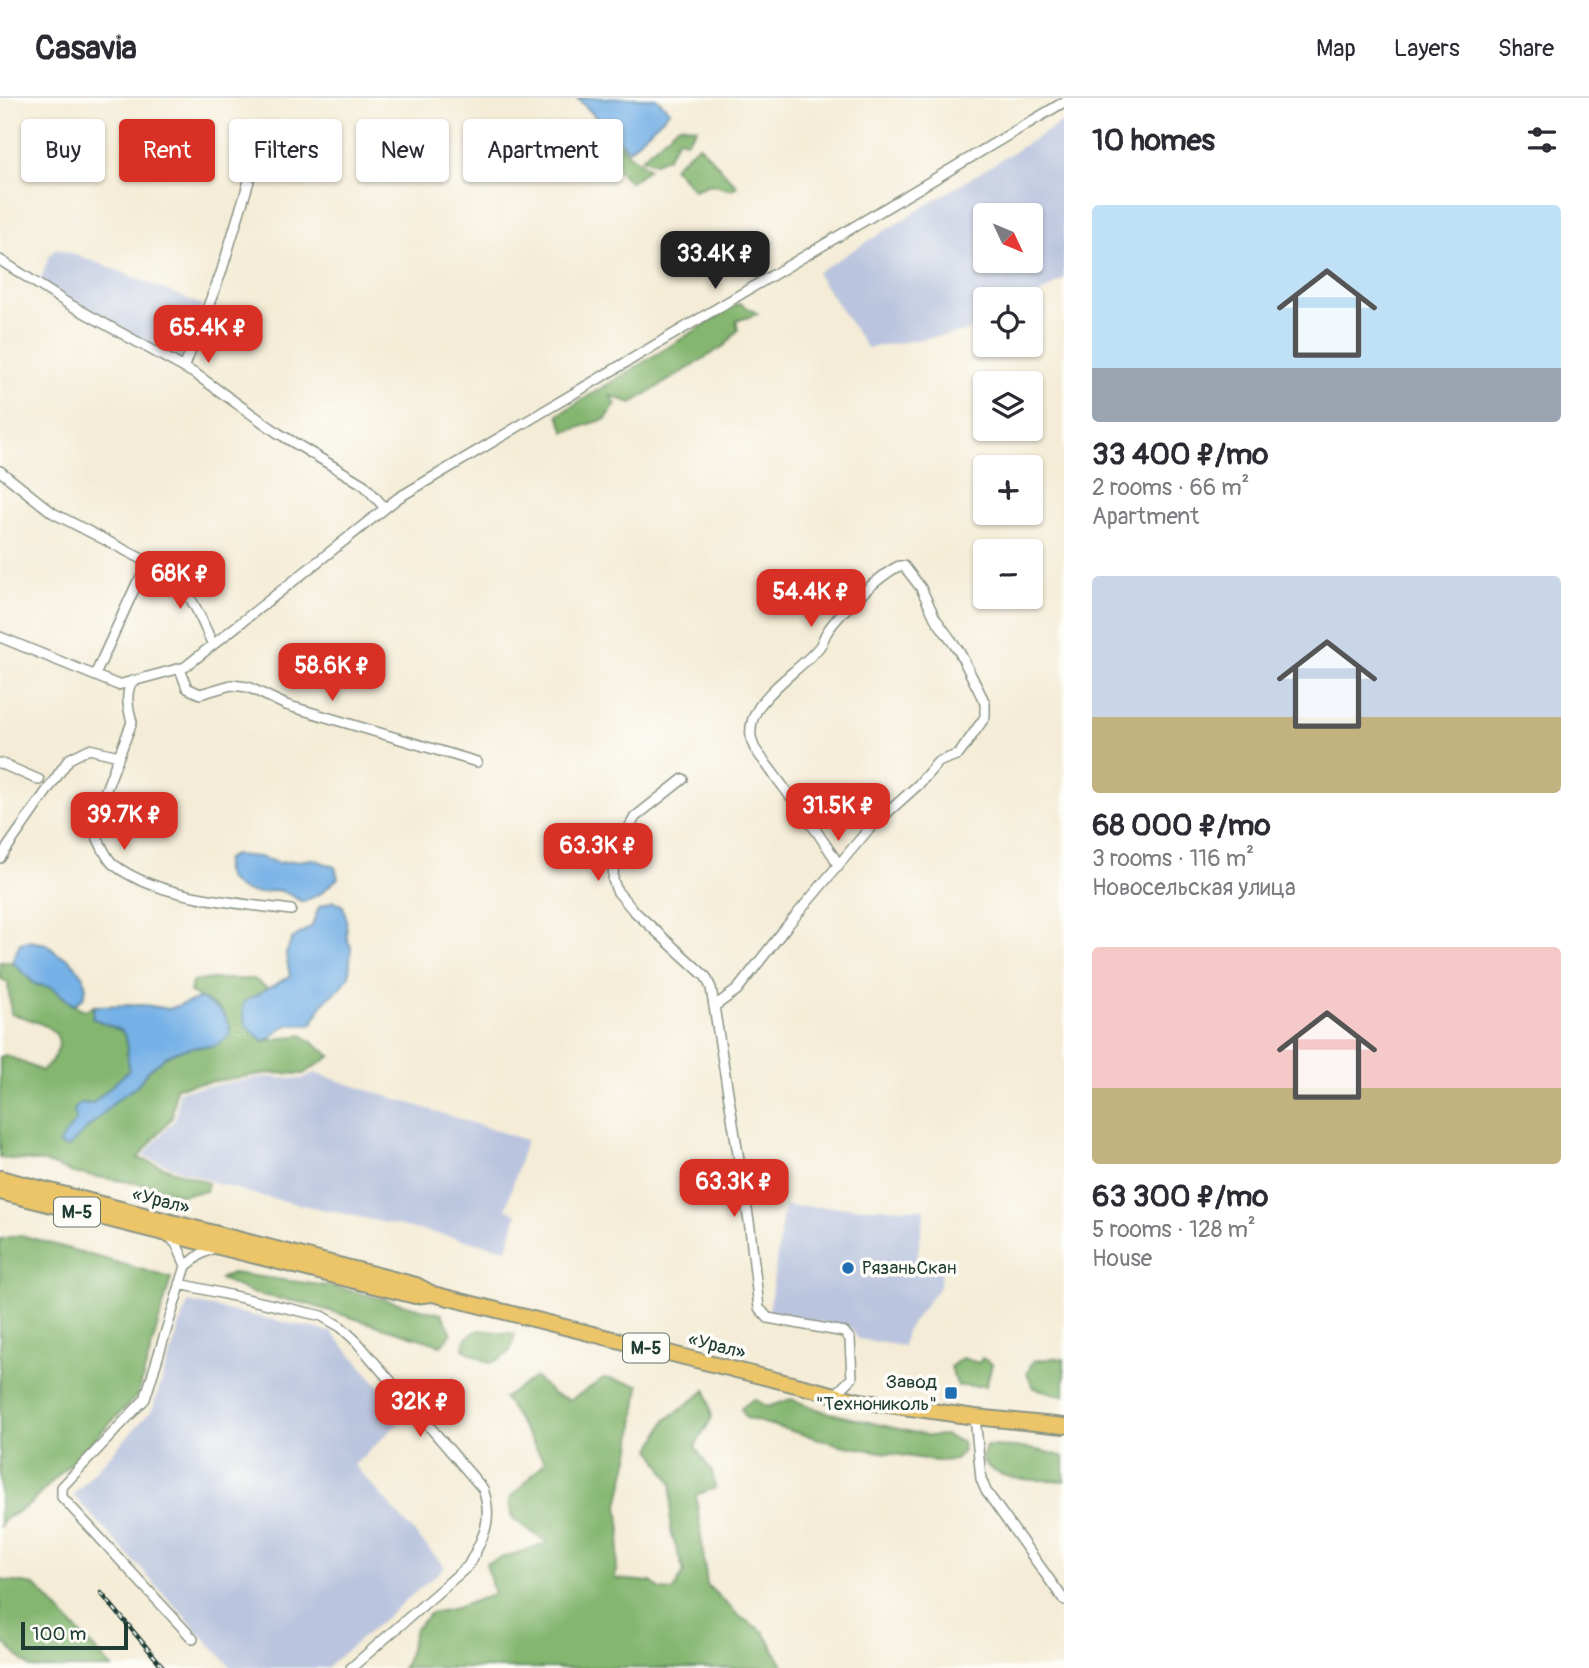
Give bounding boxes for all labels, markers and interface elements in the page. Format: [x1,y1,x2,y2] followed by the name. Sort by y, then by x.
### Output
[35,28,137,69] text: Casavia
[1316,34,1356,63] text: Map
[1394,34,1460,63] text: Layers
[1498,34,1554,63] text: Share
[21,119,105,182] chip: Buy
[119,119,215,182] chip: Rent
[229,119,342,182] chip: Filters
[356,119,449,182] chip: New
[463,119,623,182] chip: Apartment
[1523,121,1561,159] icon: filters
[1092,122,1215,159] text: 10 homes
[973,203,1043,273] north arrow
[973,203,1043,609] map controls
[650,232,780,291] pin: 33.4K ₽
[677,239,753,268] text: 33.4K ₽
[1264,250,1390,376] icon: home
[973,287,1043,357] button: locate
[143,306,273,365] pin: 65.4K ₽
[170,313,246,342] text: 65.4K ₽
[973,371,1043,441] button: layers
[1092,436,1268,473] text: 33 400 ₽/mo
[973,455,1043,525] button: +
[1092,473,1249,502] text: 2 rooms · 66 m²
[1092,502,1199,531] text: Apartment
[973,539,1043,609] button: −
[131,552,229,611] pin: 68K ₽
[151,559,209,588] text: 68K ₽
[746,570,876,629] pin: 54.4K ₽
[773,577,849,606] text: 54.4K ₽
[1264,621,1390,747] icon: home
[267,644,397,703] pin: 58.6K ₽
[294,651,370,680] text: 58.6K ₽
[773,784,903,843] pin: 31.5K ₽
[802,791,874,820] text: 31.5K ₽
[59,792,189,852] pin: 39.7K ₽
[87,800,161,829] text: 39.7K ₽
[1092,807,1271,844] text: 68 000 ₽/mo
[533,824,663,883] pin: 63.3K ₽
[560,831,636,860] text: 63.3K ₽
[1092,844,1254,873] text: 3 rooms · 116 m²
[1092,873,1296,902] text: Новосельская улица
[1264,992,1390,1118] icon: home
[669,1160,799,1219] pin: 63.3K ₽
[696,1167,772,1196] text: 63.3K ₽
[1092,1178,1268,1215] text: 63 300 ₽/mo
[130,1182,193,1220] street label: «Урал»
[54,1198,100,1226] road number: М-5
[1092,1215,1256,1244] text: 5 rooms · 128 m²
[1092,1244,1152,1273] text: House
[862,1256,956,1280] place label: РязаньСкан
[840,1260,856,1276] marker: РязаньСкан
[686,1327,749,1365] street label: «Урал»
[623,1334,669,1363] road number: М-5
[816,1370,938,1416] place label: Завод "Технониколь"
[371,1380,469,1439] pin: 32K ₽
[943,1385,959,1401] marker: Завод "Технониколь"
[391,1387,449,1416] text: 32K ₽
[21,1619,128,1651] scale bar
[32,1622,86,1646] text: 100 m

